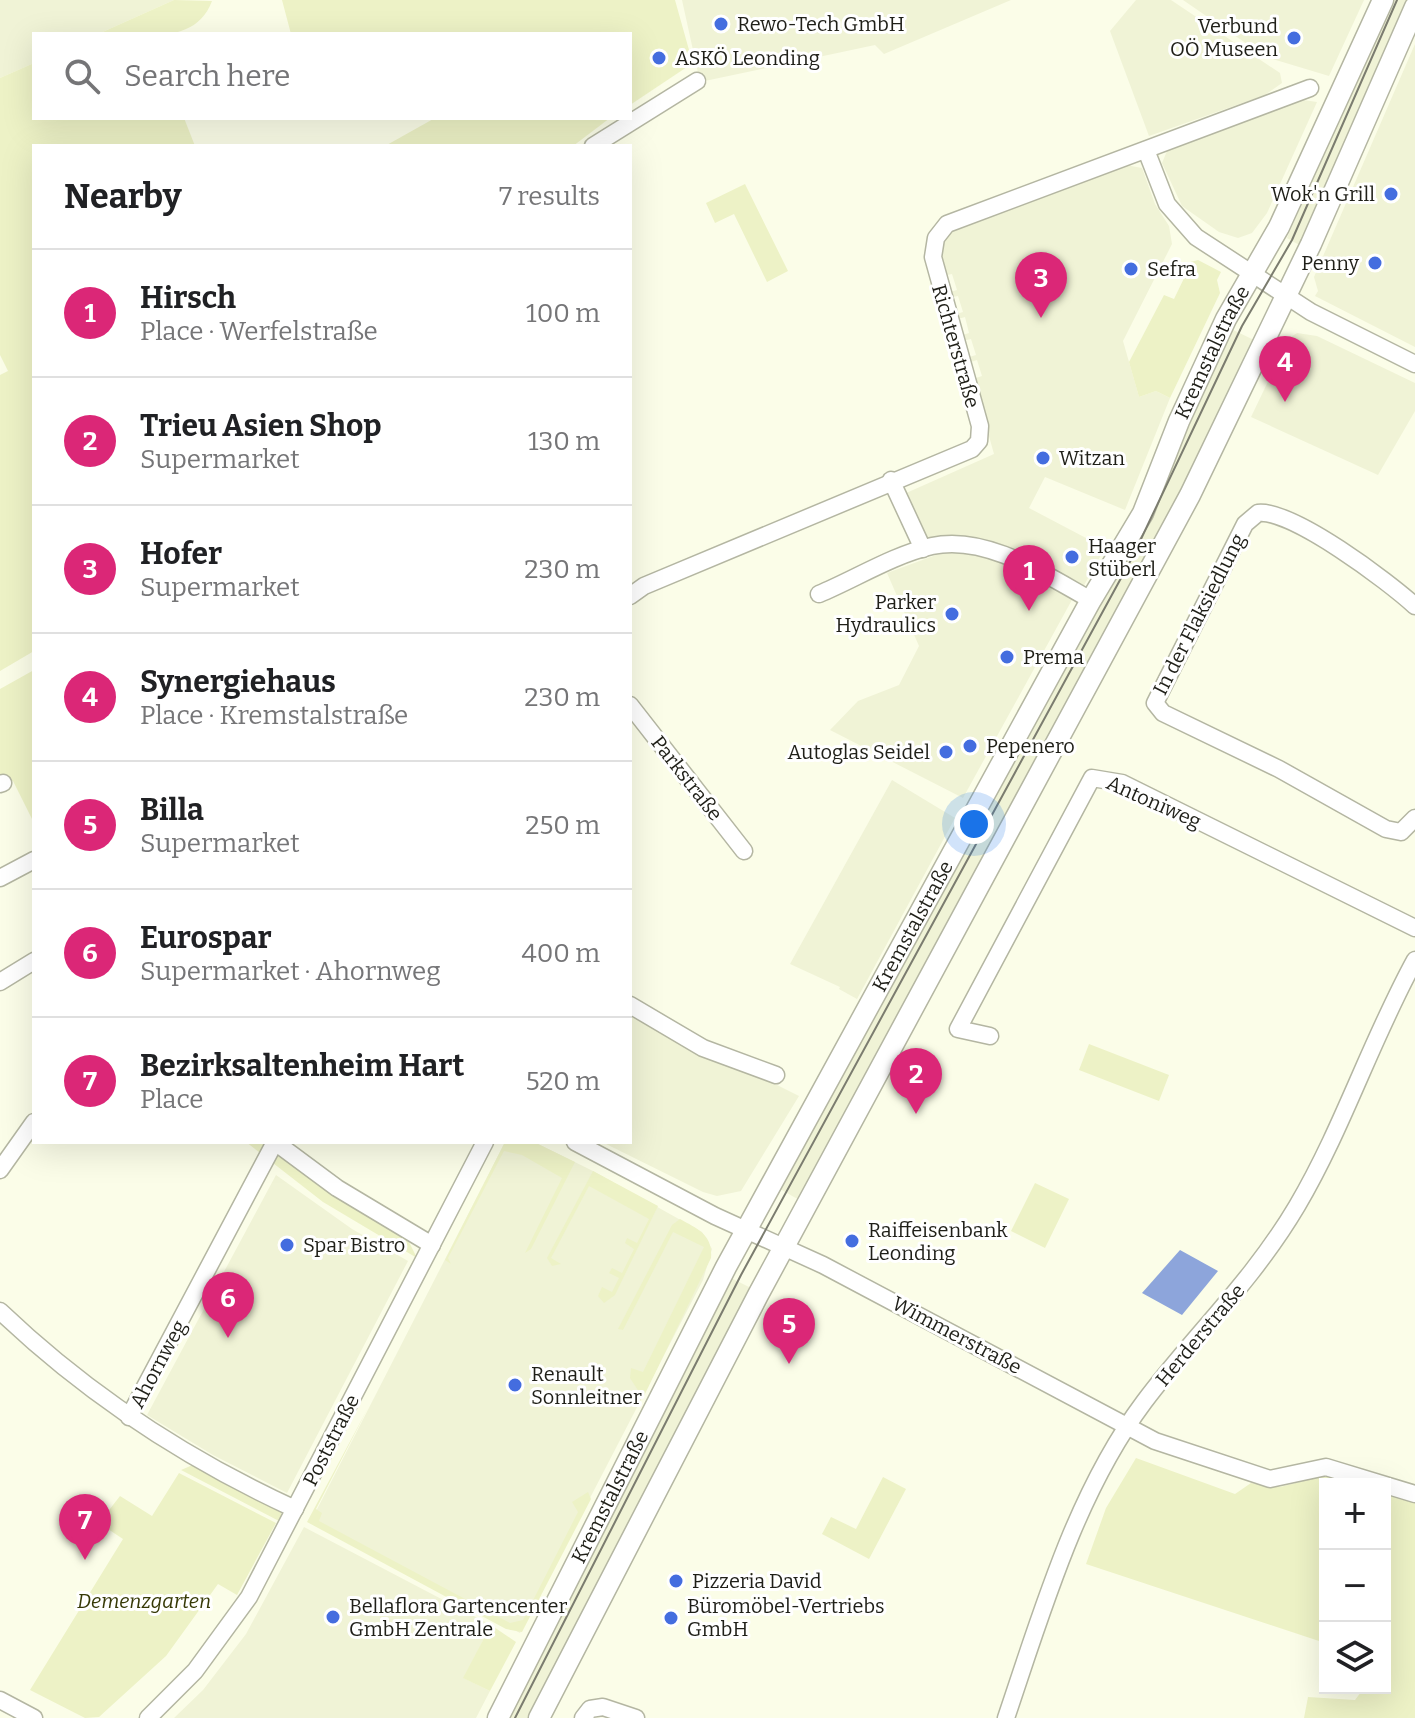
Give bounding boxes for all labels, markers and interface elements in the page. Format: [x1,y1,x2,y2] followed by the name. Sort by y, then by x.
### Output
[737,12,905,36] place label: Rewo-Tech GmbH
[1170,14,1278,61] place label: Verbund OÖ Museen
[712,15,730,33] marker: Rewo-Tech GmbH
[1285,29,1303,47] marker: Verbund OÖ Museen
[32,32,632,120] search box
[675,46,820,70] place label: ASKÖ Leonding
[650,49,668,67] marker: ASKÖ Leonding
[60,54,104,98] icon: search
[124,58,291,94] text: Search here
[64,176,182,217] text: Nearby
[499,181,600,212] text: 7 results
[1271,182,1375,206] place label: Wok'n Grill
[1382,185,1400,203] marker: Wok'n Grill
[1301,251,1359,275] place label: Penny
[1015,252,1067,318] pin: 3
[1366,254,1384,272] marker: Penny
[1147,257,1196,281] place label: Sefra
[1122,260,1140,278] marker: Sefra
[140,280,236,316] text: Hirsch
[927,281,985,411] street label: Richterstraße
[1170,281,1255,423] street label: Kremstalstraße
[84,298,96,329] text: 1
[526,298,600,329] text: 100 m
[140,316,378,347] text: Place · Werfelstraße
[1259,336,1311,402] pin: 4
[140,408,382,444] text: Trieu Asien Shop
[83,426,97,457] text: 2
[528,426,600,457] text: 130 m
[140,444,300,475] text: Supermarket
[1059,446,1125,470] place label: Witzan
[1034,449,1052,467] marker: Witzan
[1148,529,1250,699] street label: In der Flaksiedlung
[1088,534,1156,581] place label: Haager Stüberl
[140,536,222,572] text: Hofer
[1003,545,1055,611] pin: 1
[1063,548,1081,566] marker: Haager Stüberl
[83,554,97,585] text: 3
[524,554,600,585] text: 230 m
[140,572,300,603] text: Supermarket
[836,590,936,637] place label: Parker Hydraulics
[943,605,961,623] marker: Parker Hydraulics
[1023,645,1084,669] place label: Prema
[998,648,1016,666] marker: Prema
[140,664,336,700] text: Synergiehaus
[82,682,98,713] text: 4
[524,682,600,713] text: 230 m
[140,700,408,731] text: Place · Kremstalstraße
[646,731,728,825] street label: Parkstraße
[986,734,1075,758] place label: Pepenero
[961,737,979,755] marker: Pepenero
[787,740,930,764] place label: Autoglas Seidel
[937,743,955,761] marker: Autoglas Seidel
[1103,771,1205,833] street label: Antoniweg
[140,792,204,828] text: Billa
[954,804,994,844] your location
[83,810,97,841] text: 5
[525,810,600,841] text: 250 m
[140,828,300,859] text: Supermarket
[867,857,958,996] street label: Kremstalstraße
[140,920,272,956] text: Eurospar
[82,938,98,969] text: 6
[521,938,600,969] text: 400 m
[140,956,441,987] text: Supermarket · Ahornweg
[140,1048,464,1084] text: Bezirksaltenheim Hart
[890,1048,942,1114] pin: 2
[83,1066,97,1097] text: 7
[526,1066,600,1097] text: 520 m
[140,1084,204,1115] text: Place
[868,1218,1008,1265] place label: Raiffeisenbank Leonding
[843,1232,861,1250] marker: Raiffeisenbank Leonding
[303,1233,405,1257] place label: Spar Bistro
[278,1236,296,1254] marker: Spar Bistro
[202,1272,254,1338] pin: 6
[1150,1279,1250,1391] street label: Herderstraße
[888,1291,1026,1379] street label: Wimmerstraße
[763,1298,815,1364] pin: 5
[125,1316,191,1412] street label: Ahornweg
[531,1362,642,1409] place label: Renault Sonnleitner
[506,1376,524,1394] marker: Renault Sonnleitner
[298,1390,364,1490] street label: Poststraße
[566,1426,653,1567] street label: Kremstalstraße
[1319,1478,1391,1694] map controls
[1319,1478,1391,1550] button: +
[59,1494,111,1560] pin: 7
[1319,1550,1391,1622] button: −
[692,1569,822,1593] place label: Pizzeria David
[667,1572,685,1590] marker: Pizzeria David
[77,1589,211,1613] park label: Demenzgarten
[349,1594,568,1641] place label: Bellaflora Gartencenter GmbH Zentrale
[687,1594,885,1641] place label: Büromöbel-Vertriebs GmbH
[324,1608,342,1626] marker: Bellaflora Gartencenter GmbH Zentrale
[662,1609,680,1627] marker: Büromöbel-Vertriebs GmbH
[1319,1622,1391,1694] button: layers

